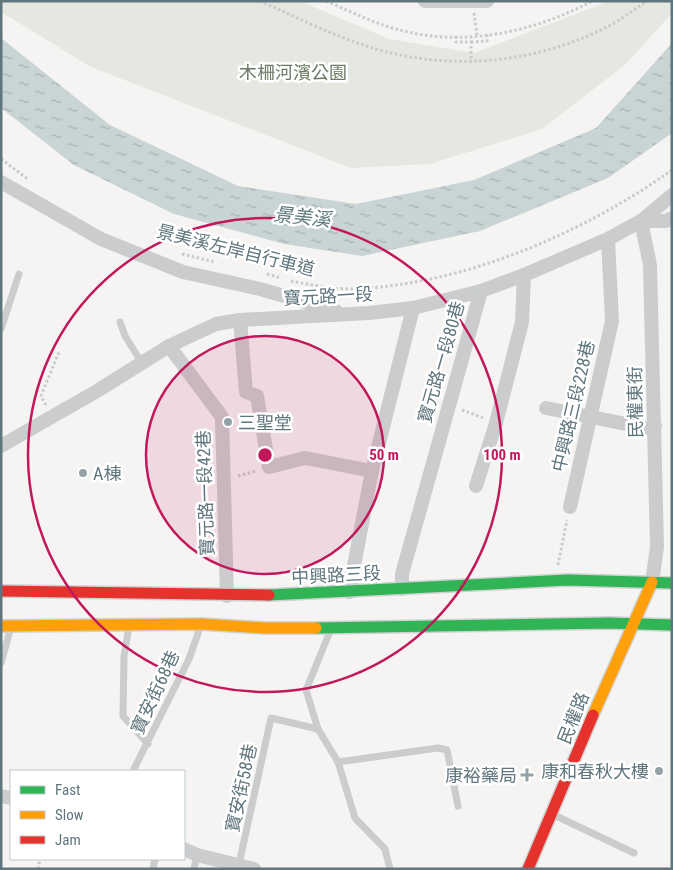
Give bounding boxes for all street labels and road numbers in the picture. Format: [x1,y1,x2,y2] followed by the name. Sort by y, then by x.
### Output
[155,220,317,280] street label: 景美溪左岸自行車道
[283,283,373,309] street label: 寶元路一段
[414,299,468,425] street label: 寶元路一段80巷
[548,338,598,474] street label: 中興路三段228巷
[624,366,646,438] street label: 民權東街
[192,430,218,556] street label: 寶元路一段42巷
[291,562,381,588] street label: 中興路三段
[127,647,183,737] street label: 寶安街68巷
[553,689,593,747] street label: 民權路
[221,742,261,834] street label: 寶安街58巷

